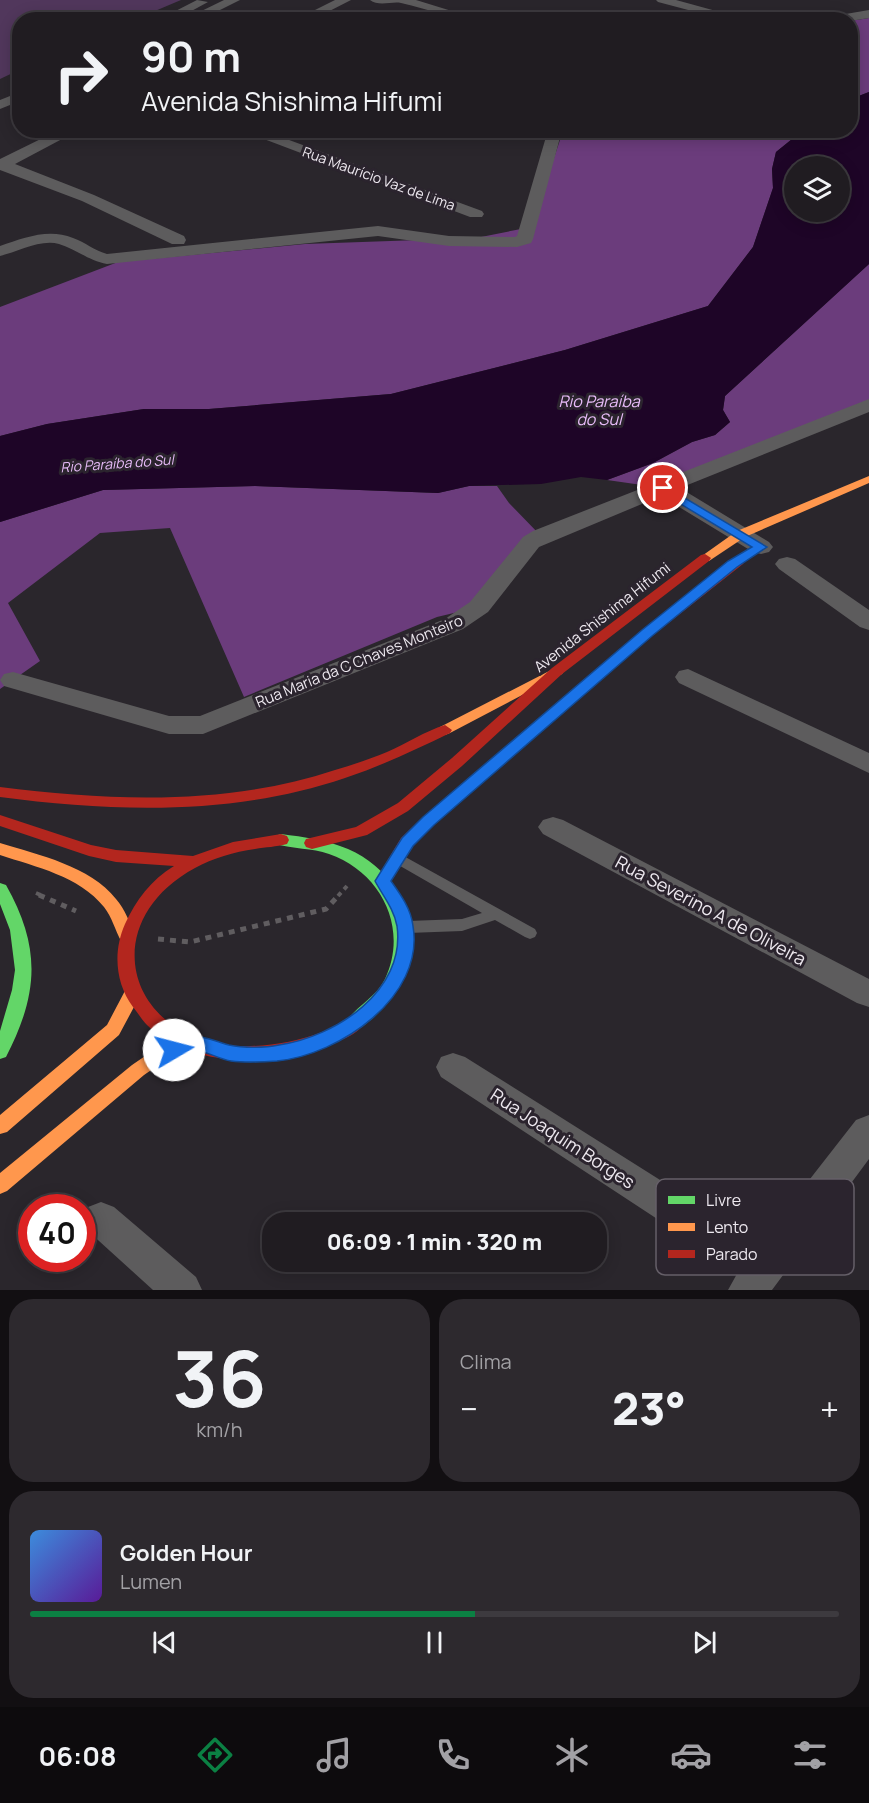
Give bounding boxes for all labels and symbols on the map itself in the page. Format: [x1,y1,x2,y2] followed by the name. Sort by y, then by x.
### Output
[300,142,458,214] street label: Rua Maurício Vaz de Lima
[558,390,641,430] water label: Rio Paraíba do Sul
[60,449,176,476] water label: Rio Paraíba do Sul
[637,462,688,513] pin
[529,557,675,677] street label: Avenida Shishima Hifumi
[252,610,466,712] street label: Rua Maria da C Chaves Monteiro
[611,849,811,971] street label: Rua Severino A de Oliveira
[142,1018,206,1082] position arrow
[486,1082,640,1194] street label: Rua Joaquim Borges
[656,1179,854,1275] legend
[706,1189,741,1211] text: Livre
[18,1194,96,1272] speed limit sign: 40
[706,1216,748,1238] text: Lento
[706,1243,757,1265] text: Parado

